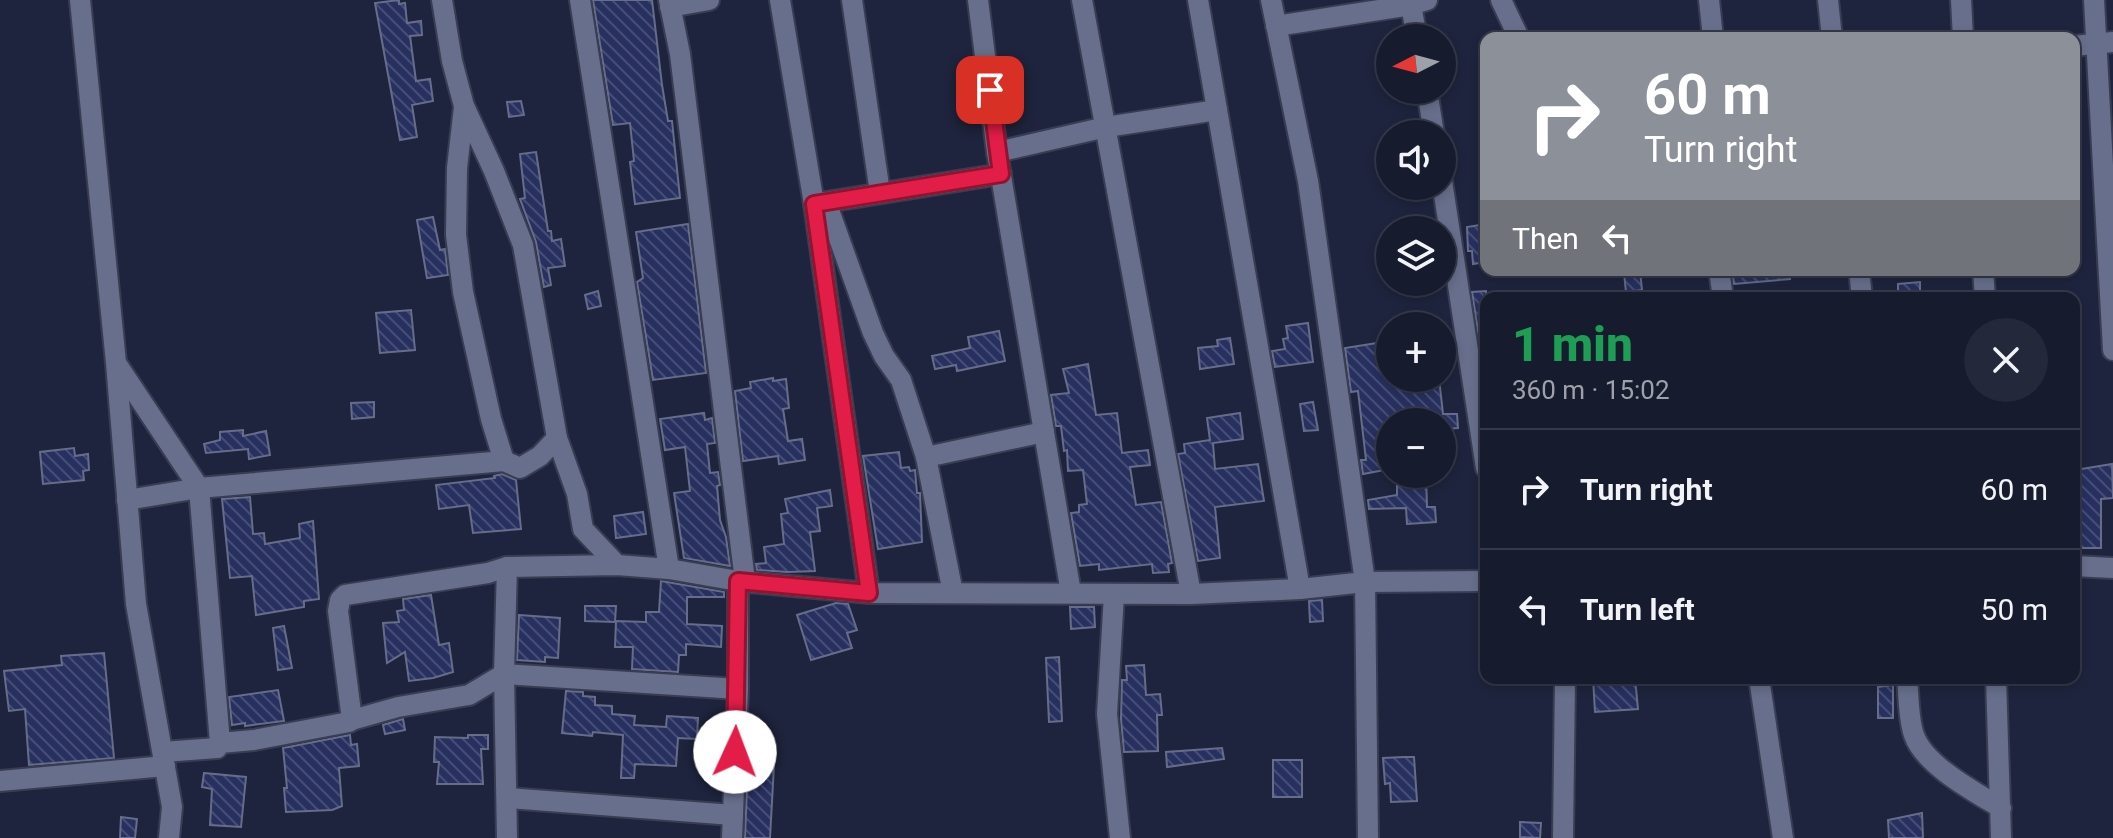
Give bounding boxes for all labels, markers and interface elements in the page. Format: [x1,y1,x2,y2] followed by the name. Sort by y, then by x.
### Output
[1376,24,1456,104] north arrow
[1376,24,1456,488] map controls
[956,56,1024,124] pin
[1644,62,1771,128] text: 60 m
[1512,64,1616,168] icon: right
[968,68,1012,112] icon: arrive
[1376,120,1456,200] button: sound
[1644,129,1797,171] text: Turn right
[1376,216,1456,296] button: layers
[1595,216,1639,260] icon: left
[1512,221,1579,256] text: Then
[1376,312,1456,392] button: +
[1512,316,1633,373] text: 1 min
[1964,318,2048,402] button: close
[1512,375,1670,405] text: 360 m · 15:02
[1376,408,1456,488] button: −
[1512,467,1556,511] icon: right
[1580,472,1713,507] text: Turn right
[1981,472,2048,507] text: 60 m
[1512,587,1556,631] icon: left
[1580,592,1695,627] text: Turn left
[1981,592,2048,627] text: 50 m
[693,710,777,794] position arrow

